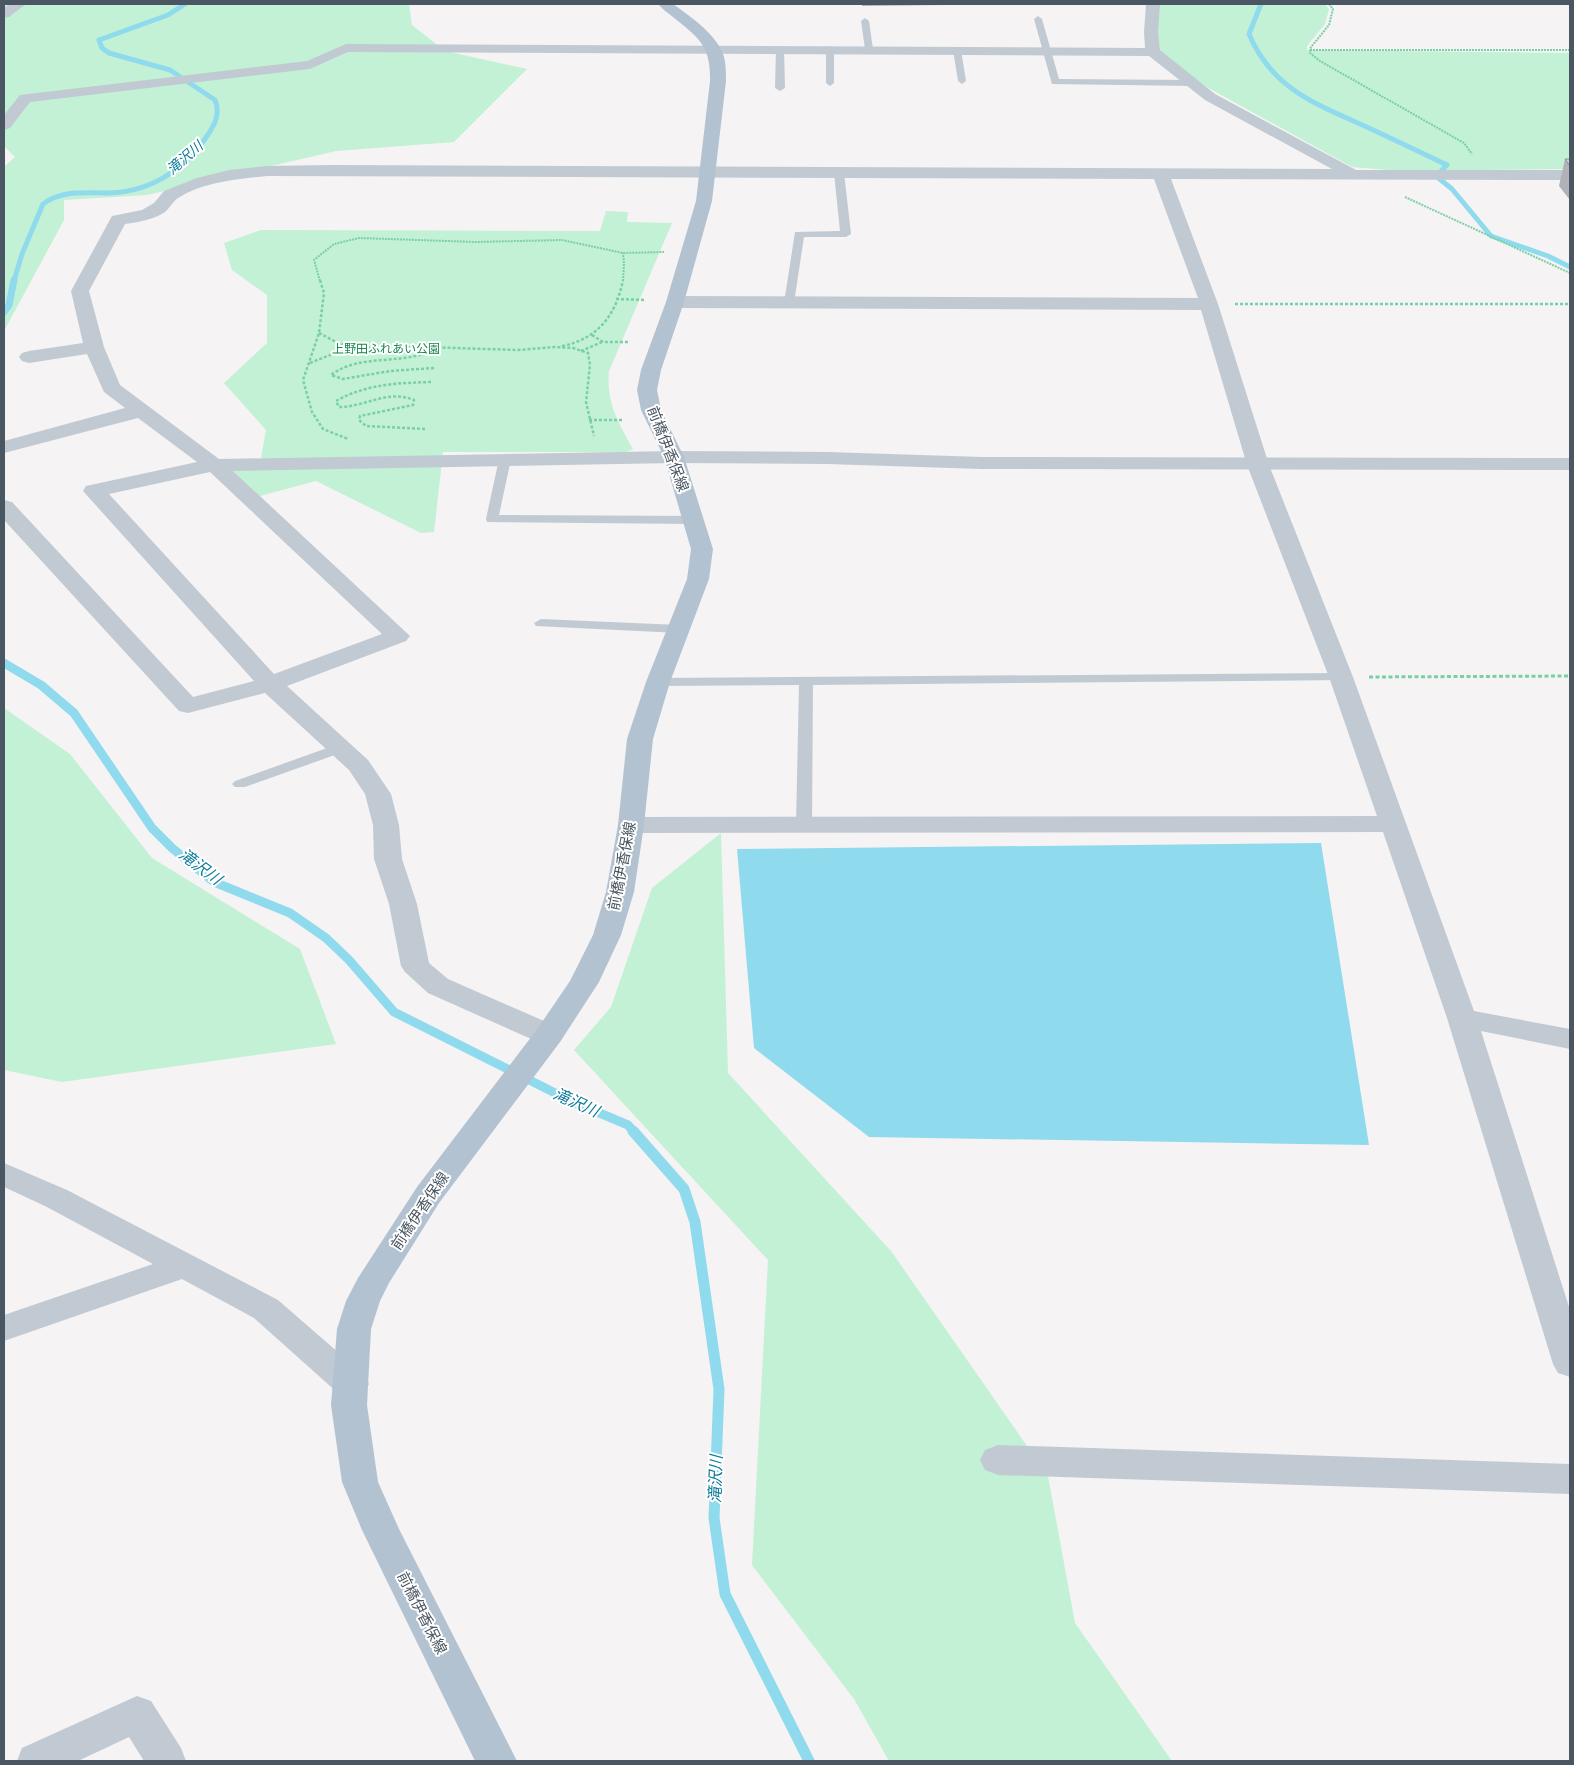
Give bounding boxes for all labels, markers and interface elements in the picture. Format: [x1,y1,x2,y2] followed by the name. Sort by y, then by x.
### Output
[164,136,208,178] water label: 滝沢川
[332,342,440,356] park label: 上野田ふれあい公園
[643,404,693,494] street label: 前橋伊香保線
[605,820,639,912] street label: 前橋伊香保線
[175,845,227,891] water label: 滝沢川
[550,1084,604,1123] water label: 滝沢川
[387,1169,453,1253] street label: 前橋伊香保線
[705,1453,727,1503] water label: 滝沢川
[394,1569,450,1657] street label: 前橋伊香保線

